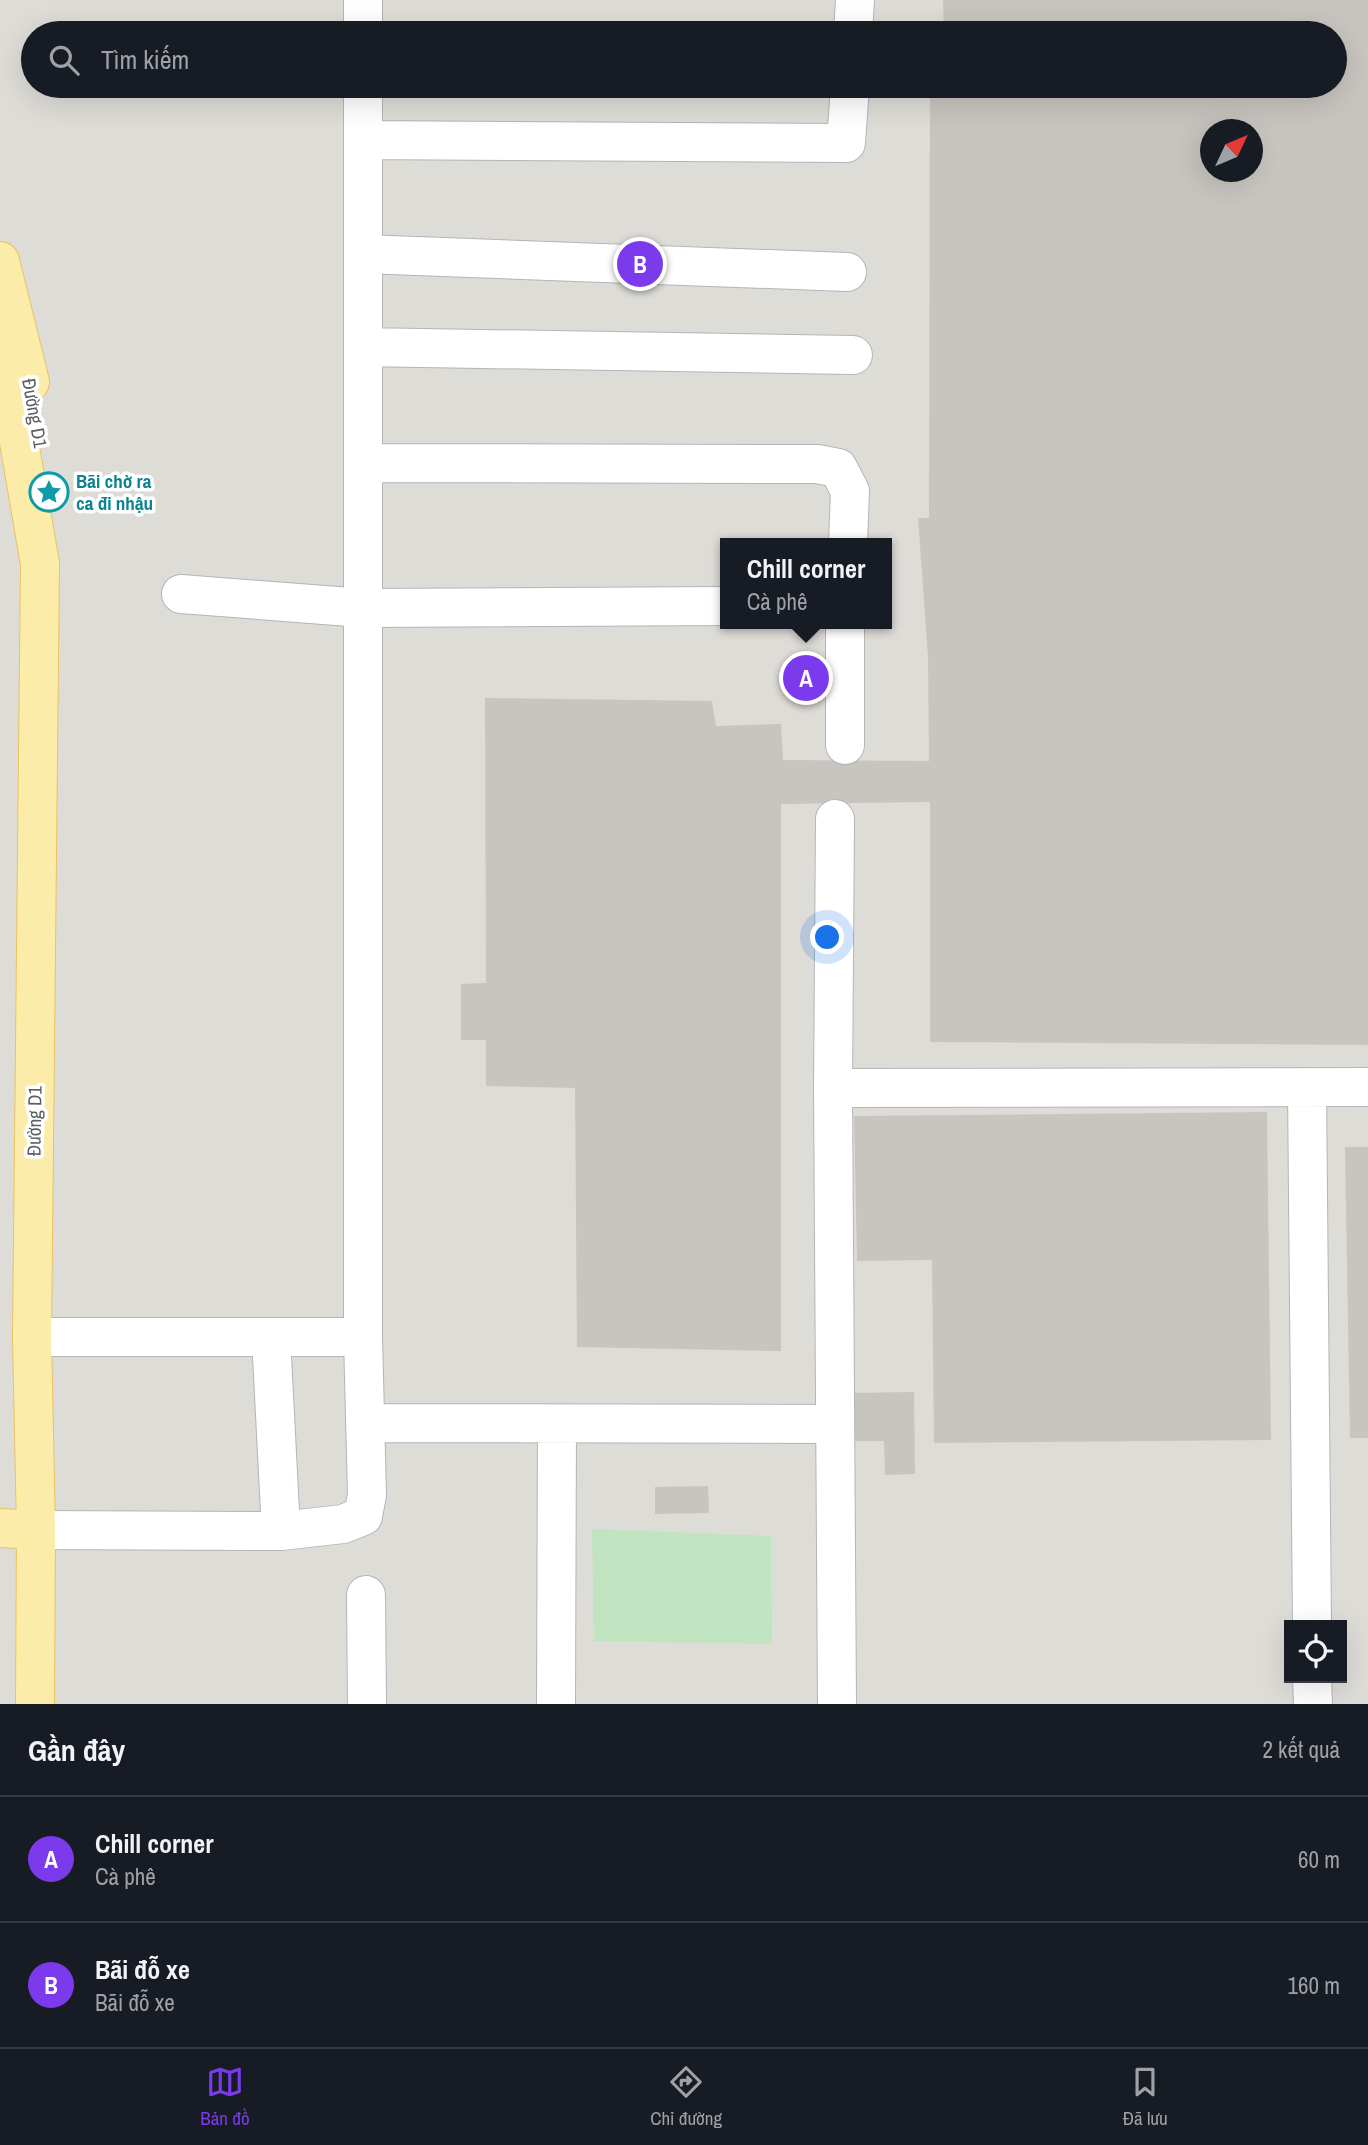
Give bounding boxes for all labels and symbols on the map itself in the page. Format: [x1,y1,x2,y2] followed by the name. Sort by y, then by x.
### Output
[1200,119,1263,182] north arrow
[617,238,663,290] pin: B
[16,376,54,450] street label: Đường D1
[76,468,153,516] place label: Bãi chờ ra ca đi nhậu
[28,471,70,513] place icon: Bãi chờ ra ca đi nhậu
[783,652,829,704] pin: A
[810,920,844,954] your location
[20,1085,48,1156] street label: Đường D1

